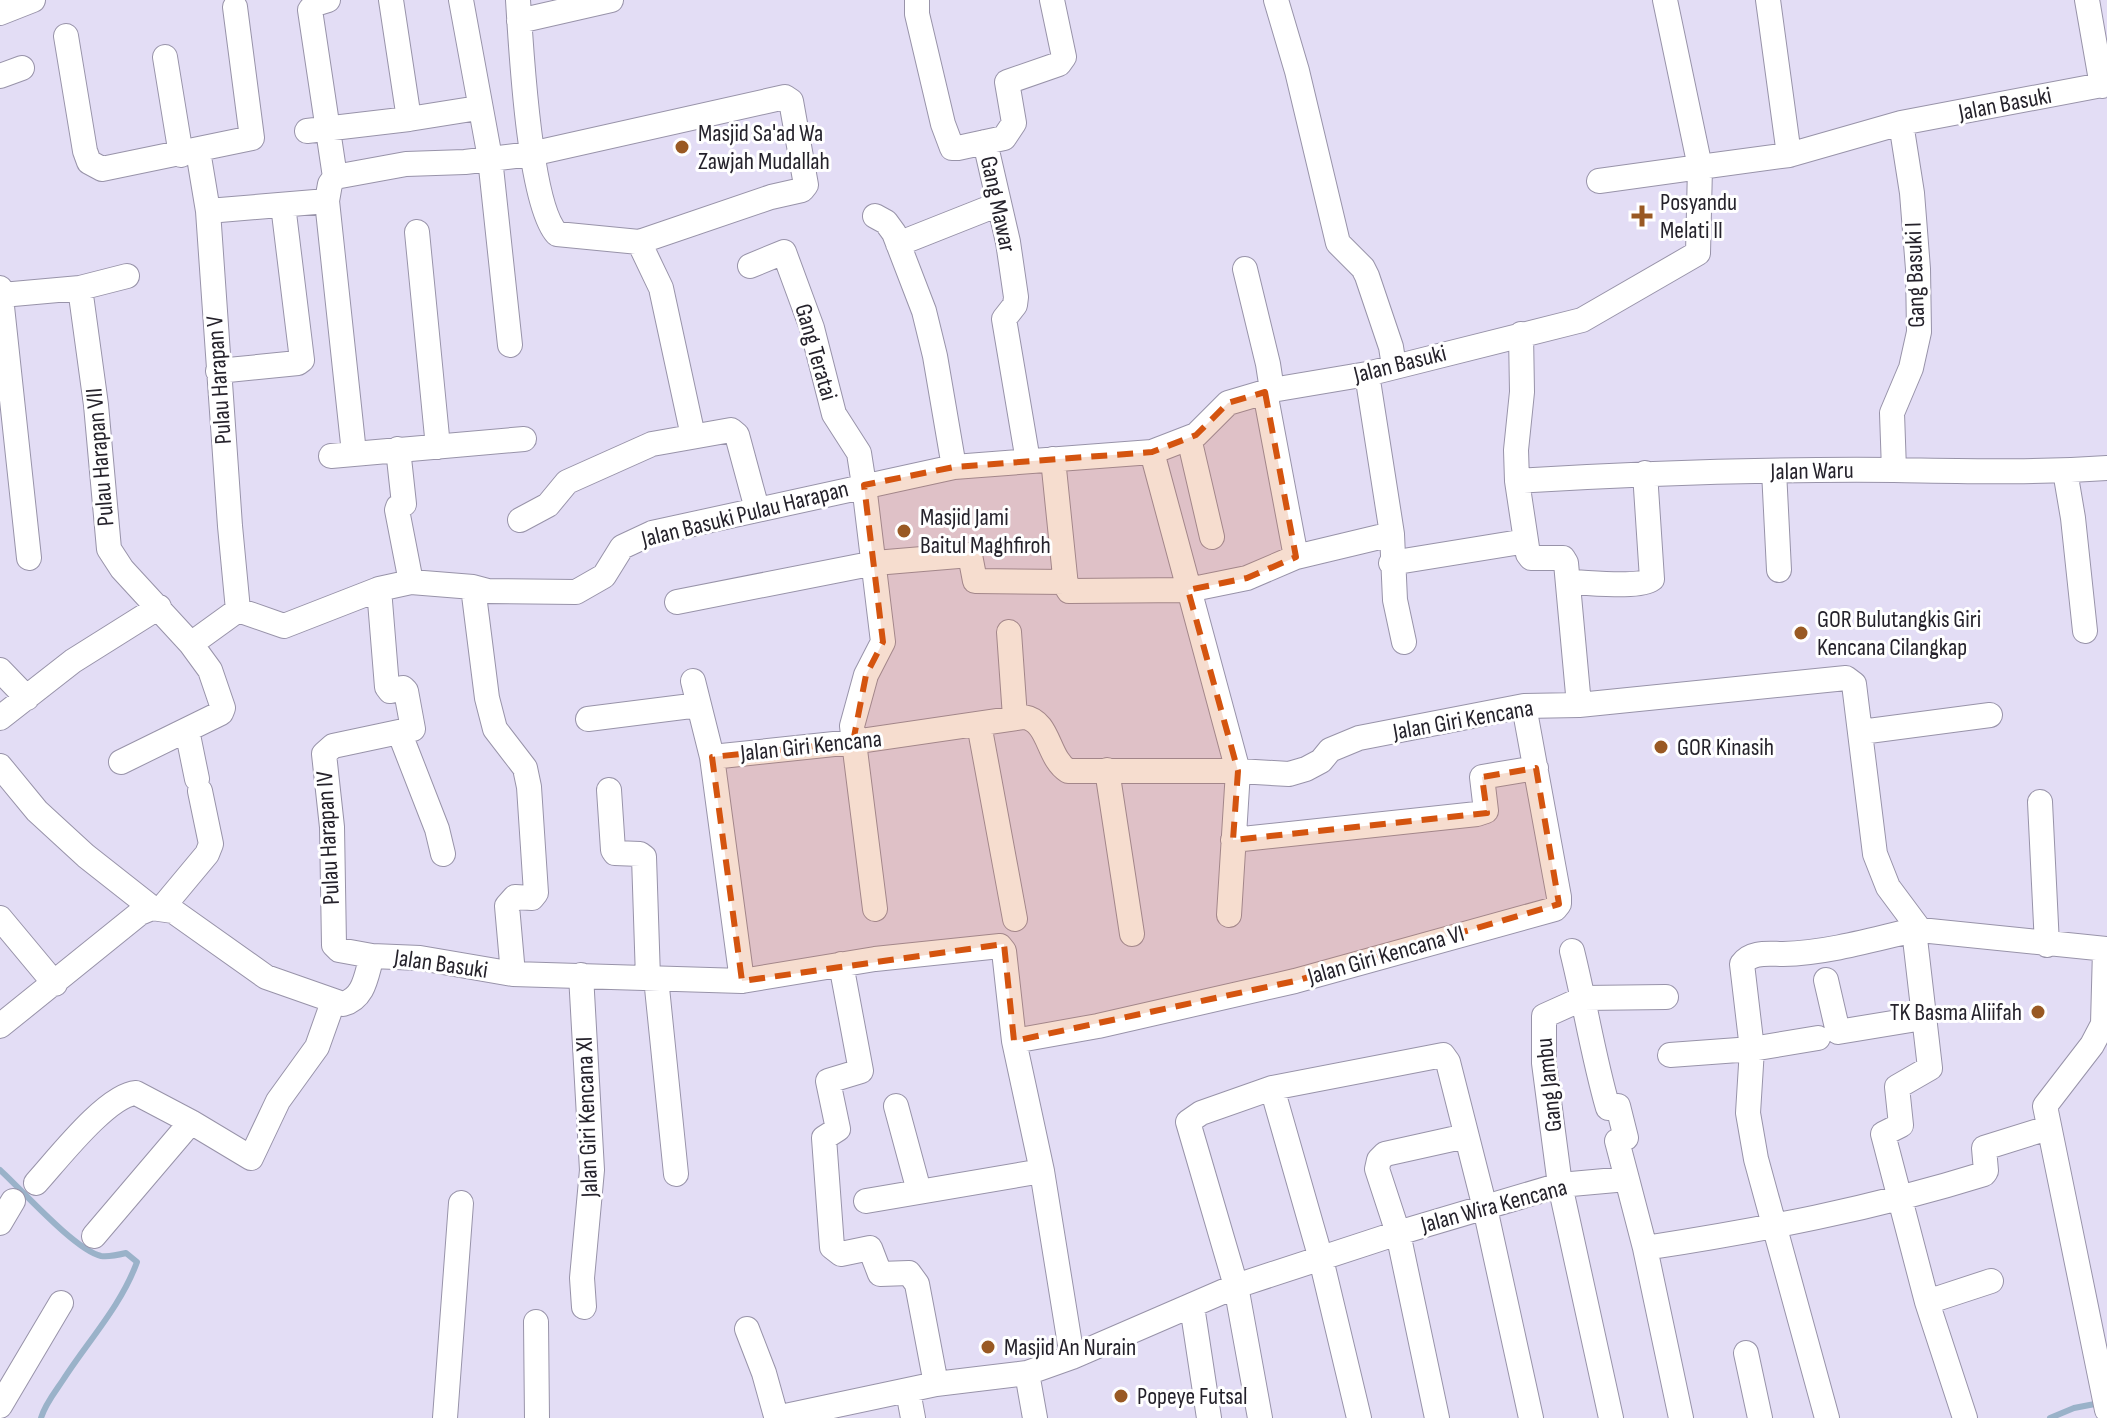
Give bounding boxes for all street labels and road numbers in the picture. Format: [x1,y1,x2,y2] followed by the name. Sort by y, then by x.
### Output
[1955,81,2054,127] street label: Jalan Basuki
[974,153,1022,255] street label: Gang Mawar
[1899,222,1931,328] street label: Gang Basuki I
[788,300,844,404] street label: Gang Teratai
[200,314,238,445] street label: Pulau Harapan V
[1350,339,1449,390] street label: Jalan Basuki
[80,387,120,527] street label: Pulau Harapan VII
[1769,456,1854,486] street label: Jalan Waru
[637,474,852,554] street label: Jalan Basuki Pulau Harapan
[1390,693,1535,747] street label: Jalan Giri Kencana
[738,724,883,768] street label: Jalan Giri Kencana
[310,770,346,906] street label: Pulau Harapan IV
[1303,919,1468,991] street label: Jalan Giri Kencana VI
[391,943,490,985] street label: Jalan Basuki
[570,1036,604,1199] street label: Jalan Giri Kencana XI
[1530,1037,1568,1133] street label: Gang Jambu
[1417,1173,1570,1240] street label: Jalan Wira Kencana

